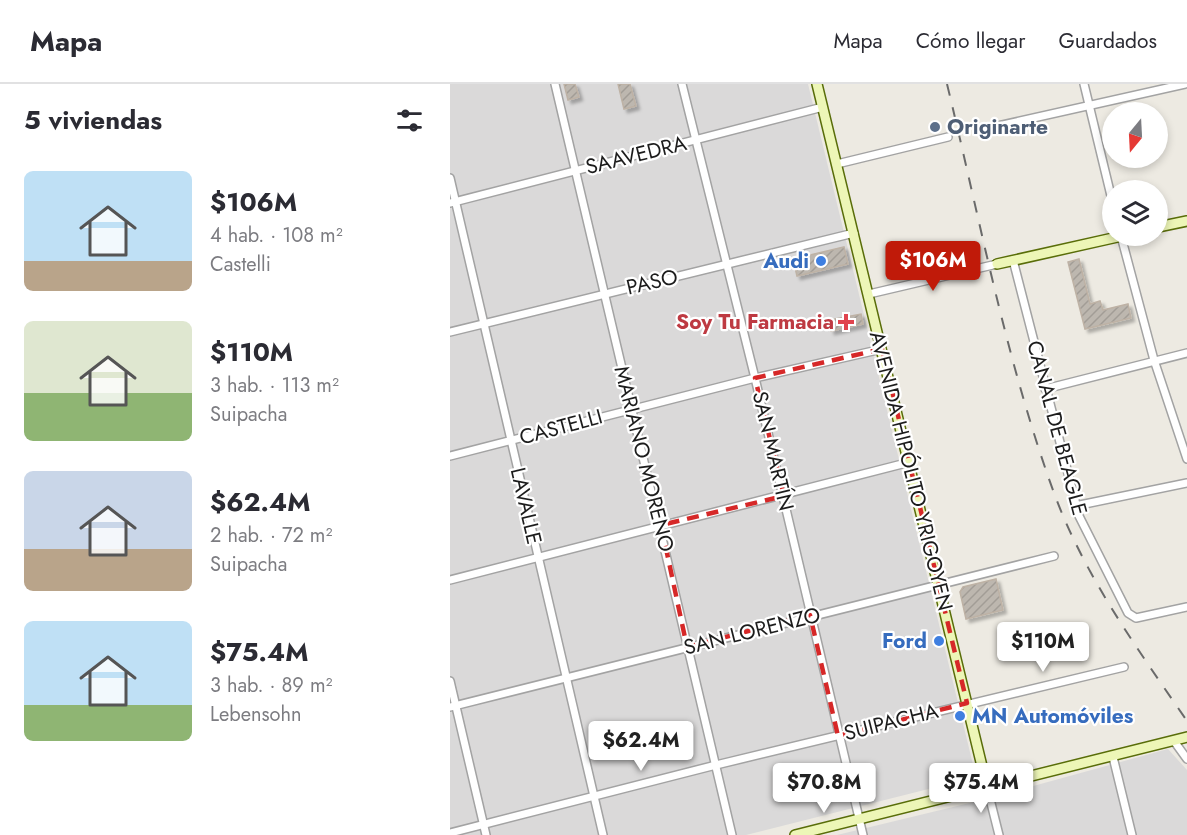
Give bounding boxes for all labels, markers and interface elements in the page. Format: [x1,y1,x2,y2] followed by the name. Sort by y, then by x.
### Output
[30,21,102,62] text: Mapa
[833,26,883,56] text: Mapa
[916,26,1025,56] text: Cómo llegar
[1058,26,1157,56] text: Guardados
[24,101,162,139] text: 5 viviendas
[1102,102,1168,168] north arrow
[1102,102,1168,246] map controls
[393,104,426,137] icon: filters
[947,112,1048,142] place label: Originarte
[928,120,942,134] marker: Originarte
[582,128,690,182] street label: SAAVEDRA
[1102,180,1168,246] button: layers
[210,183,297,221] text: $106M
[72,195,144,267] icon: home
[210,221,343,250] text: 4 hab. · 108 m²
[891,241,975,292] pin: $106M
[762,246,809,276] place label: Audi
[899,246,967,275] text: $106M
[210,250,271,279] text: Castelli
[814,254,828,268] marker: Audi
[623,262,681,302] street label: PASO
[676,307,834,337] place label: Soy Tu Farmacia
[839,315,853,329] marker: Soy Tu Farmacia
[862,328,960,614] street label: AVENIDA HIPÓLITO YRIGOYEN
[210,333,293,371] text: $110M
[1019,337,1095,519] street label: CANAL DE BEAGLE
[72,345,144,417] icon: home
[606,363,682,555] street label: MARIANO MORENO
[210,371,339,400] text: 3 hab. · 113 m²
[745,388,801,514] street label: SAN MARTÍN
[210,400,287,429] text: Suipacha
[516,402,606,452] street label: CASTELLI
[503,465,549,547] street label: LAVALLE
[210,483,310,521] text: $62.4M
[72,495,144,567] icon: home
[210,521,332,550] text: 2 hab. · 72 m²
[210,550,287,579] text: Suipacha
[680,600,824,662] street label: SAN LORENZO
[1001,622,1085,673] pin: $110M
[882,626,927,656] place label: Ford
[1011,627,1075,656] text: $110M
[210,633,308,671] text: $75.4M
[932,634,946,648] marker: Ford
[72,645,144,717] icon: home
[210,671,332,700] text: 3 hab. · 89 m²
[841,696,941,748] street label: SUIPACHA
[210,700,301,729] text: Lebensohn
[972,701,1134,731] place label: MN Automóviles
[953,709,967,723] marker: MN Automóviles
[592,721,690,772] pin: $62.4M
[602,726,680,755] text: $62.4M
[775,763,873,814] pin: $70.8M
[932,763,1030,814] pin: $75.4M
[787,768,861,797] text: $70.8M
[943,768,1019,797] text: $75.4M

